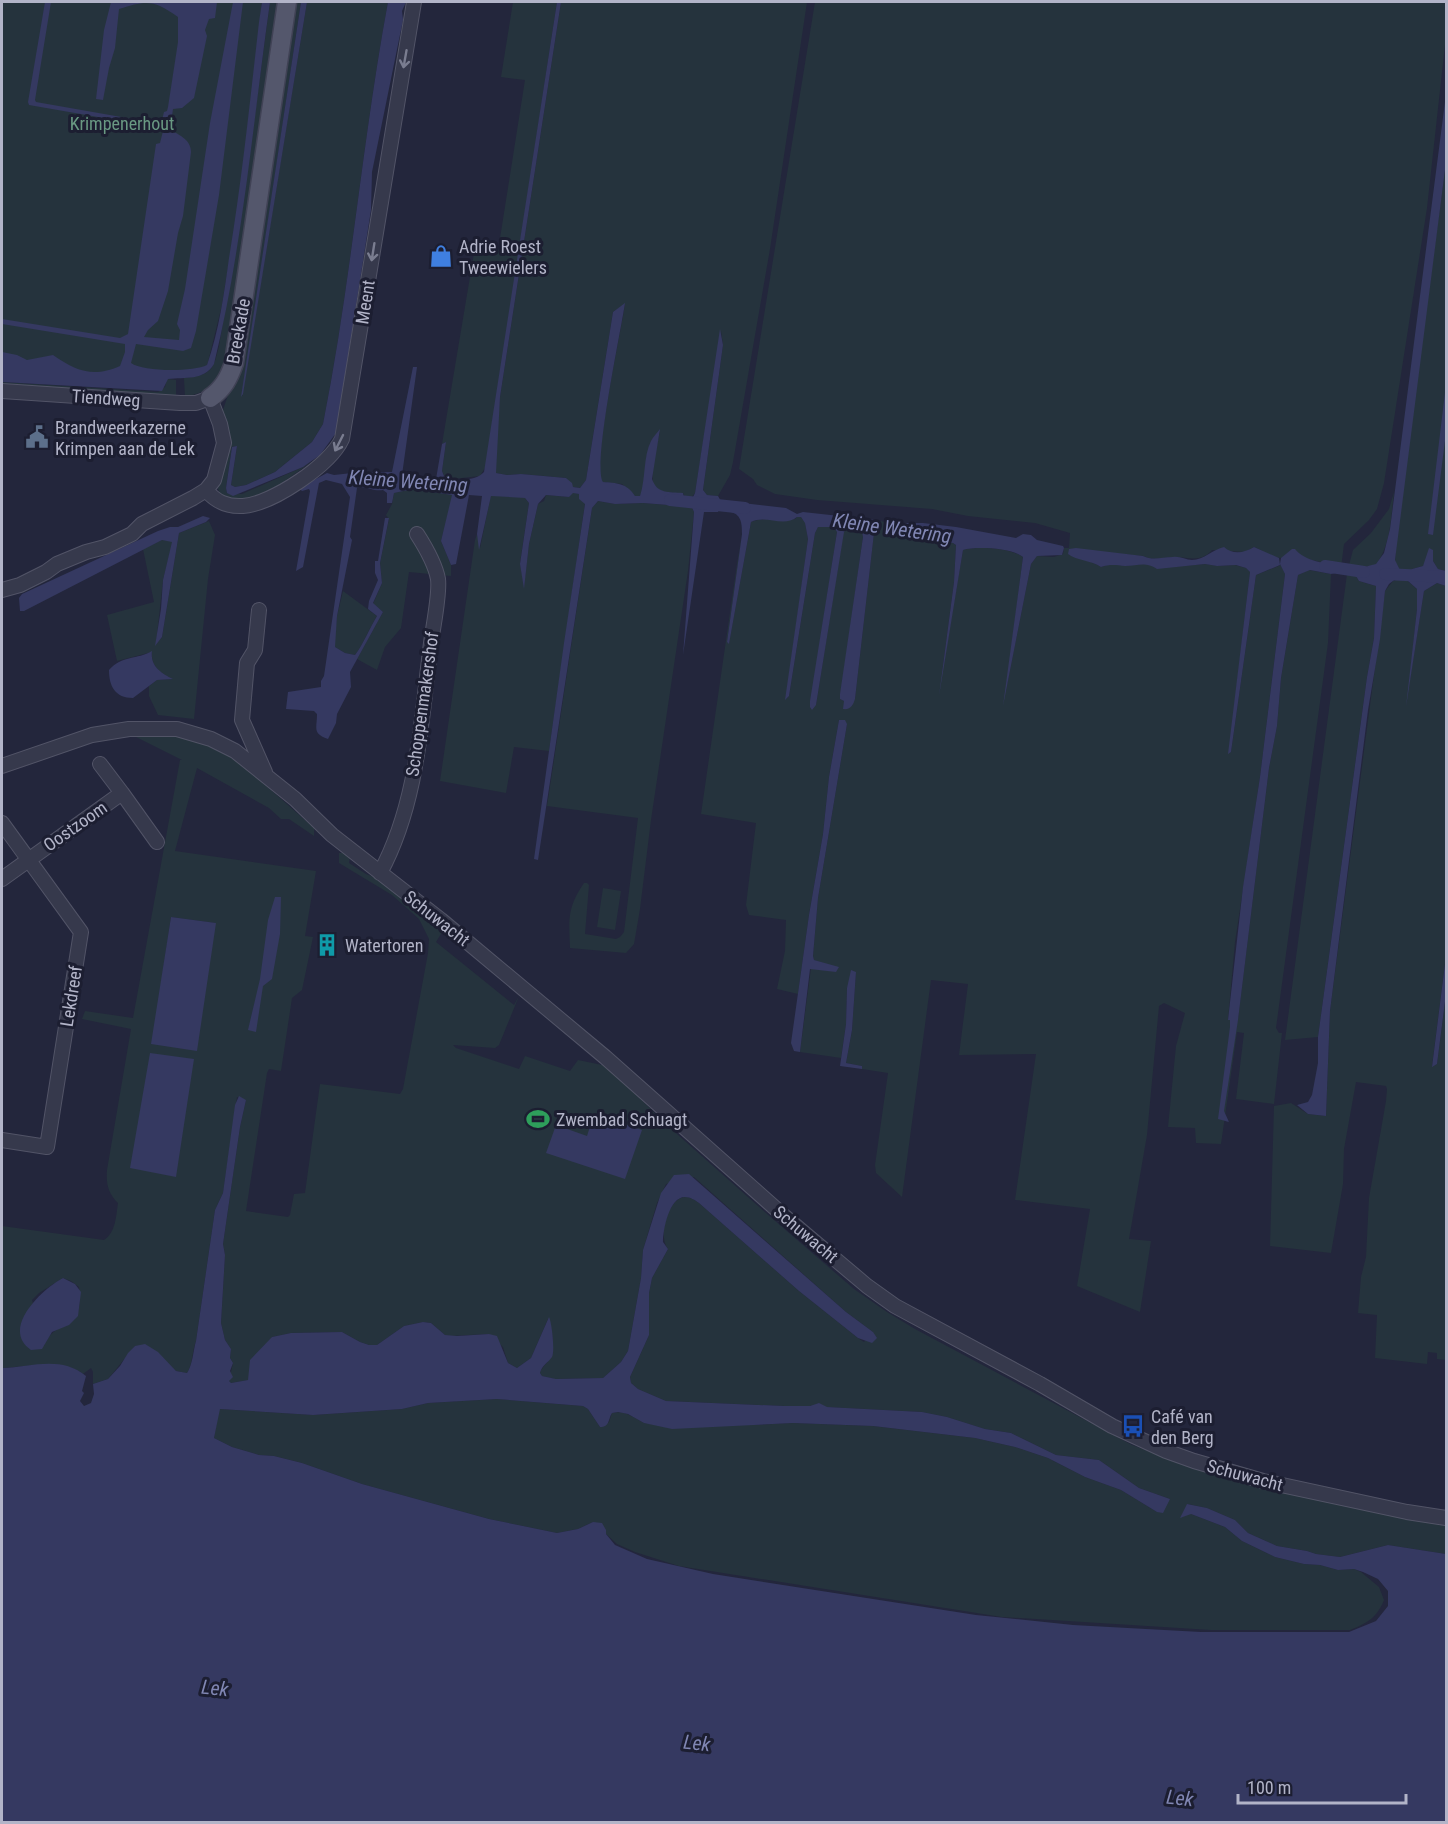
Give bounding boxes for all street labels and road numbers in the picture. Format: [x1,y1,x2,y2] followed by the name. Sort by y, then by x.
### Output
[351,278,379,326] street label: Meent
[222,297,254,365] street label: Breekade
[71,385,141,411] street label: Tiendweg
[401,630,443,778] street label: Schoppenmakershof
[39,797,111,855] street label: Oostzoom
[400,886,474,950] street label: Schuwacht
[56,964,86,1028] street label: Lekdreef
[769,1201,843,1267] street label: Schuwacht
[1205,1455,1285,1495] street label: Schuwacht

